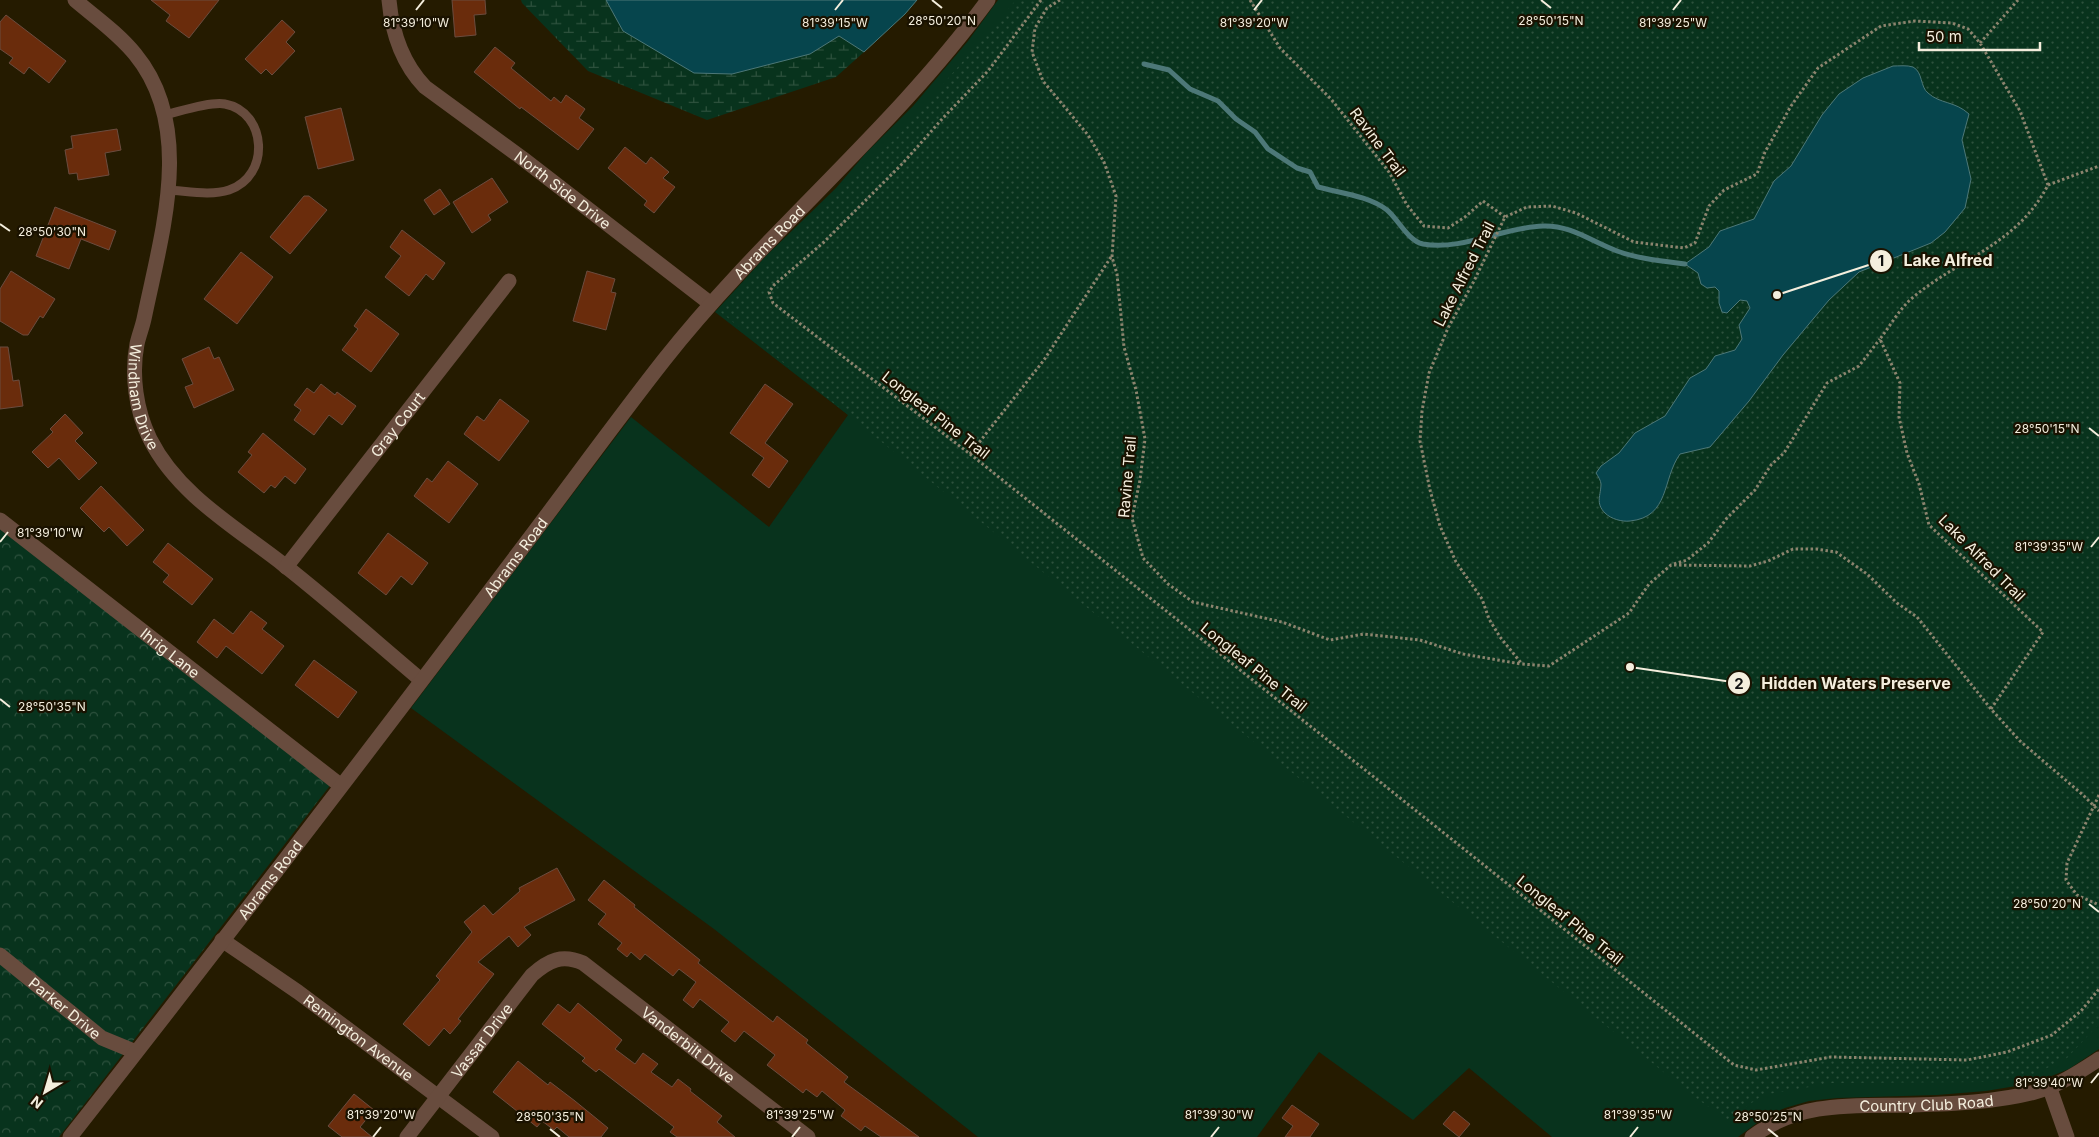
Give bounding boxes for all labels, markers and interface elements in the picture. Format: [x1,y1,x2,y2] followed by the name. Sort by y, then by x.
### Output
[908,13,976,28] text: 28°50'20"N
[1518,13,1584,28] text: 28°50'15"N
[383,15,449,30] text: 81°39'10"W
[802,15,868,30] text: 81°39'15"W
[1220,15,1288,30] text: 81°39'20"W
[1639,15,1707,30] text: 81°39'25"W
[1919,20,2040,52] scale bar
[1926,27,1962,46] text: 50 m
[1346,104,1410,180] street label: Ravine Trail
[511,146,615,233] street label: North Side Drive
[729,201,809,283] street label: Abrams Road
[1429,218,1499,330] street label: Lake Alfred Trail
[18,224,86,239] text: 28°50'30"N
[1869,245,2003,276] callout: Lake Alfred
[1904,250,1992,270] text: Lake Alfred
[1878,251,1884,270] text: 1
[125,343,163,453] street label: Windham Drive
[878,367,994,463] street label: Longleaf Pine Trail
[366,388,429,461] street label: Gray Court
[2014,421,2080,436] text: 28°50'15"N
[1114,435,1140,519] street label: Ravine Trail
[1935,511,2029,605] street label: Lake Alfred Trail
[479,514,551,601] street label: Abrams Road
[17,525,83,540] text: 81°39'10"W
[2015,539,2083,554] text: 81°39'35"W
[1197,618,1311,716] street label: Longleaf Pine Trail
[137,624,204,682] street label: Ihrig Lane
[1726,668,1961,699] callout: Hidden Waters Preserve
[1761,673,1951,693] text: Hidden Waters Preserve
[1734,674,1744,693] text: 2
[18,699,86,714] text: 28°50'35"N
[233,836,306,923] street label: Abrams Road
[1513,871,1627,969] street label: Longleaf Pine Trail
[2013,896,2081,911] text: 28°50'20"N
[25,973,105,1043] street label: Parker Drive
[300,990,418,1085] street label: Remington Avenue
[447,999,516,1082] street label: Vassar Drive
[638,1002,739,1087] street label: Vanderbilt Drive
[20,1067,70,1117] north arrow
[2015,1075,2083,1090] text: 81°39'40"W
[1859,1090,1995,1115] street label: Country Club Road
[27,1093,46,1113] text: N
[347,1107,415,1122] text: 81°39'20"W
[766,1107,834,1122] text: 81°39'25"W
[1185,1107,1253,1122] text: 81°39'30"W
[1604,1107,1672,1122] text: 81°39'35"W
[516,1109,584,1124] text: 28°50'35"N
[1734,1109,1802,1124] text: 28°50'25"N

